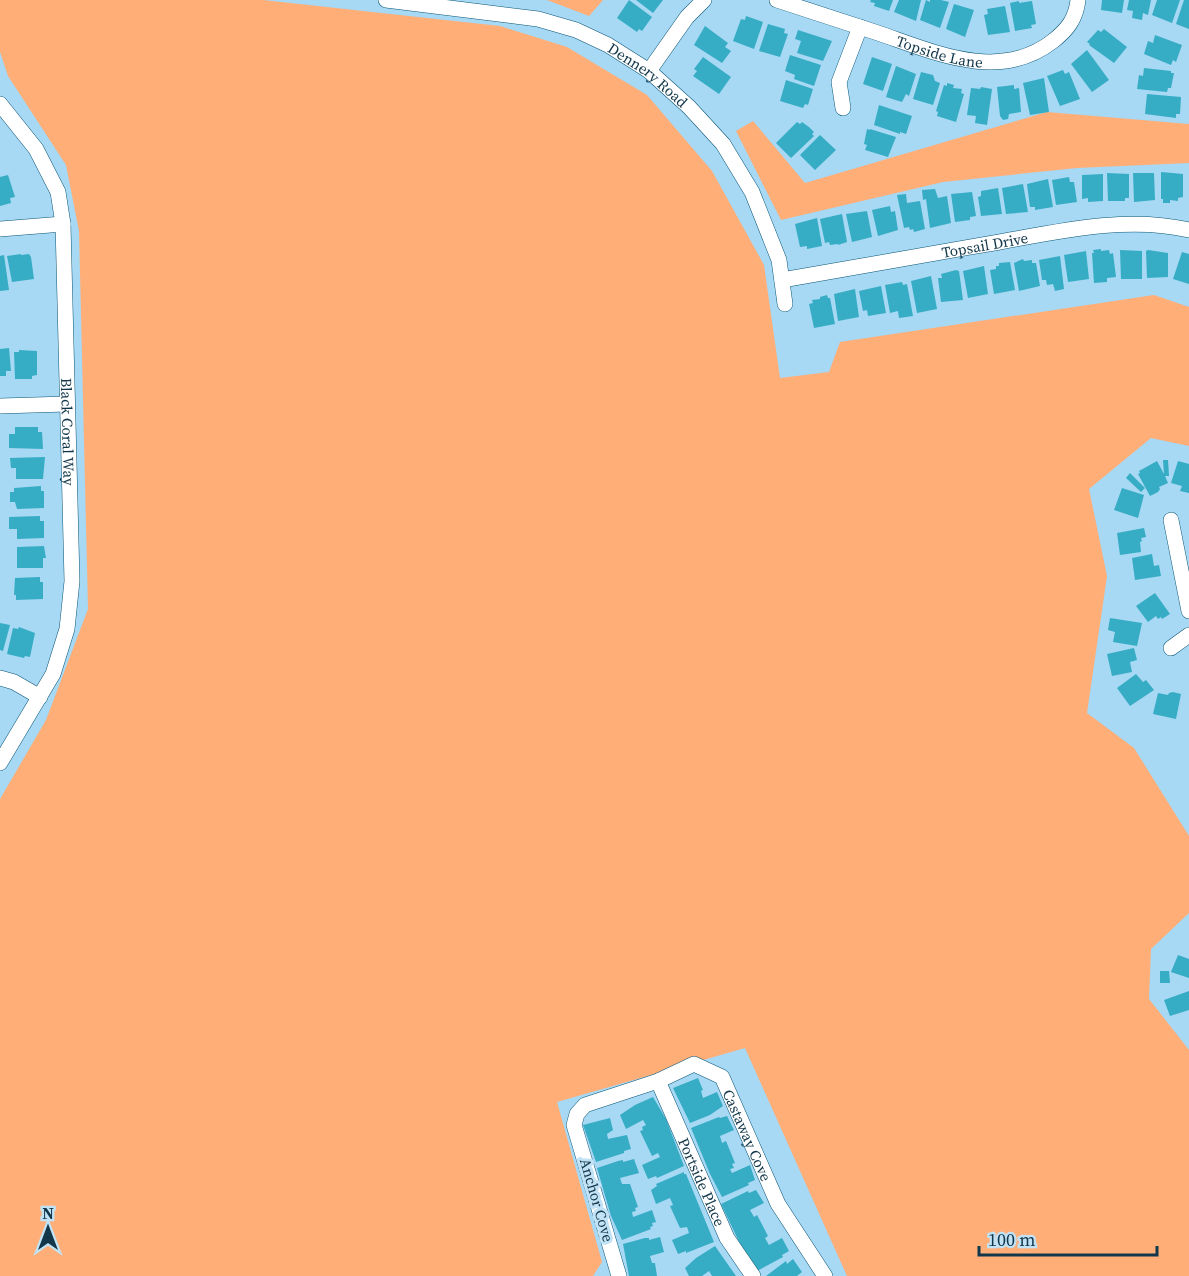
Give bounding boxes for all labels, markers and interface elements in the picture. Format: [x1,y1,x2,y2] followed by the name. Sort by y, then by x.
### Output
[893,30,984,72] street label: Topside Lane
[604,37,693,112] street label: Dennery Road
[940,226,1030,262] street label: Topsail Drive
[56,377,80,486] street label: Black Coral Way
[718,1086,777,1185] street label: Castaway Cove
[674,1134,731,1230] street label: Portside Place
[575,1156,619,1245] street label: Anchor Cove
[18,1198,78,1258] north arrow
[42,1202,54,1224] text: N
[979,1219,1158,1257] scale bar
[988,1227,1035,1252] text: 100 m

